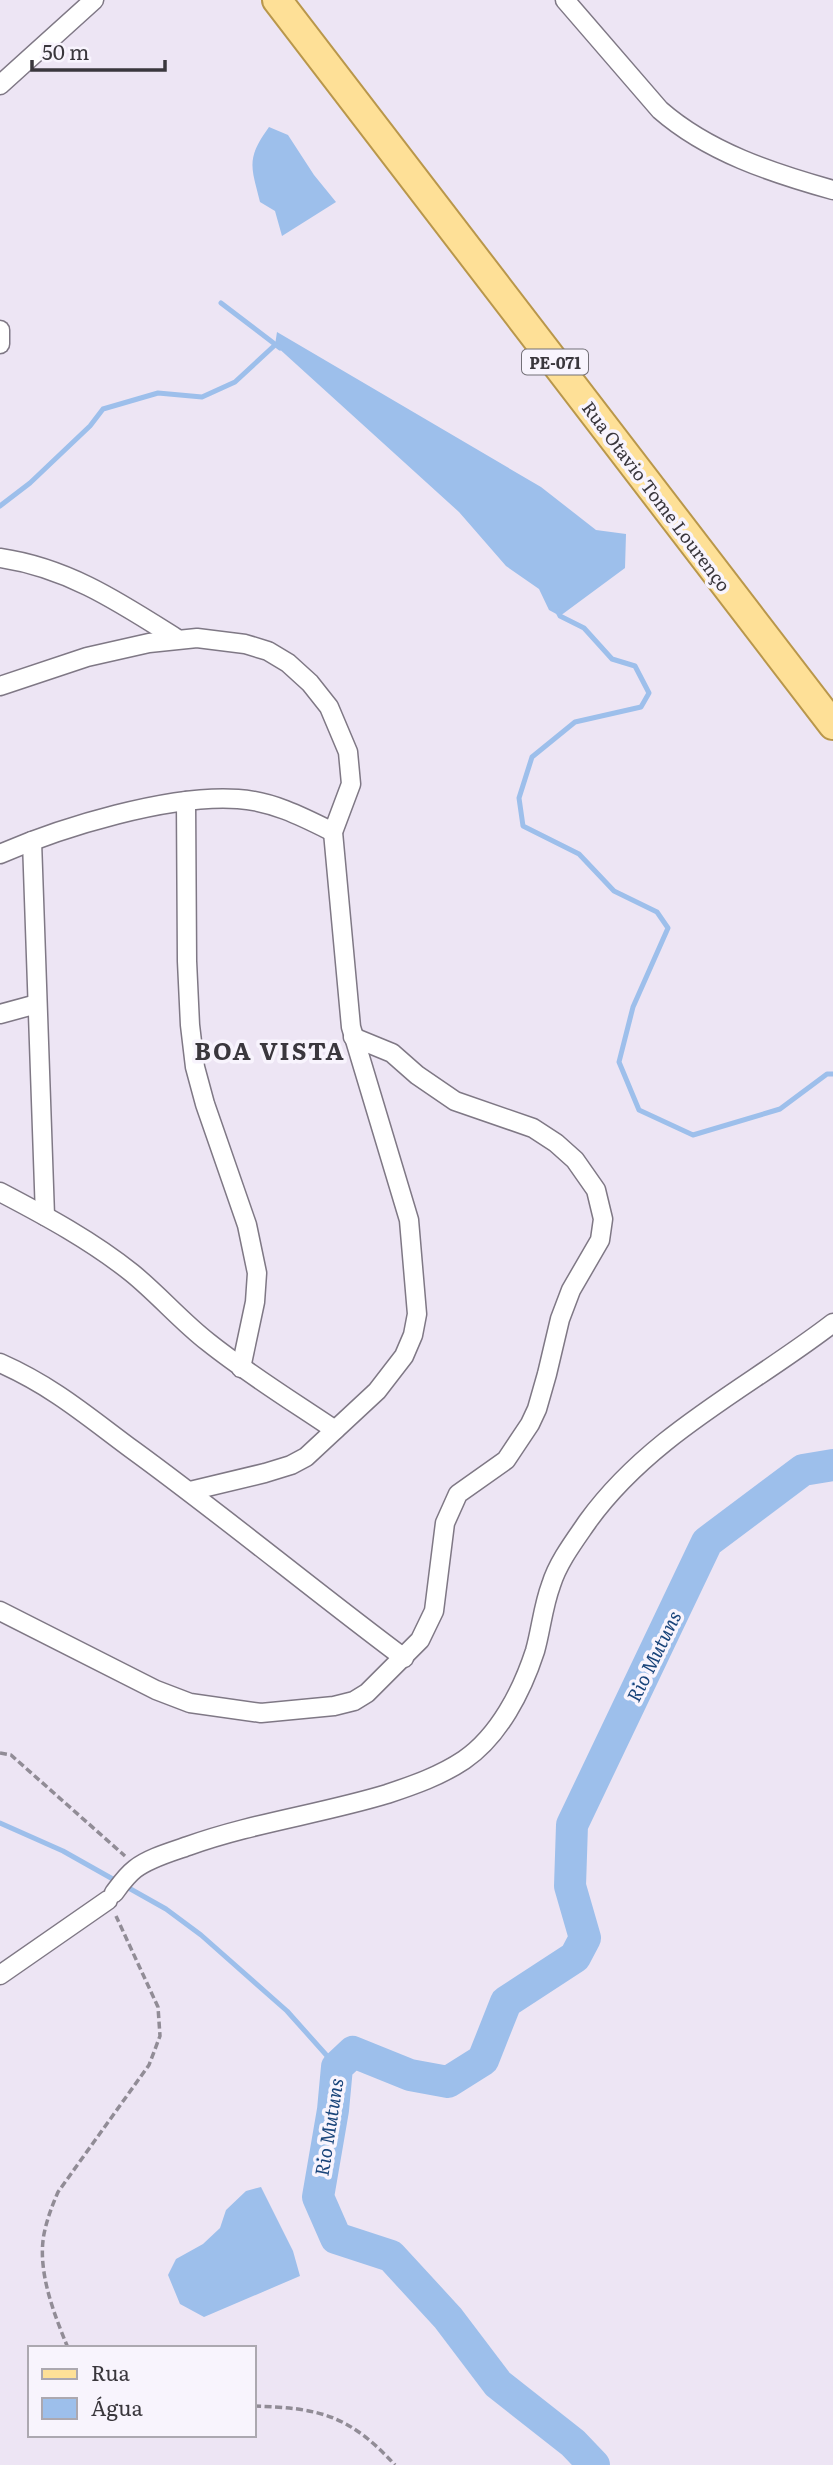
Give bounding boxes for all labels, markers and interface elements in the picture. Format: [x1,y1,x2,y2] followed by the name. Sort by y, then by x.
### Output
[32,28,164,72] scale bar
[42,35,89,66] text: 50 m
[522,350,588,374] road number: PE-071
[576,395,738,597] street label: Rua Otavio Tome Lourenço
[194,1032,346,1067] district label: BOA VISTA
[619,1606,687,1706] water label: Rio Mutuns
[306,2076,350,2178] water label: Rio Mutuns
[28,2346,256,2437] legend
[91,2356,131,2387] text: Rua
[91,2391,143,2422] text: Água

